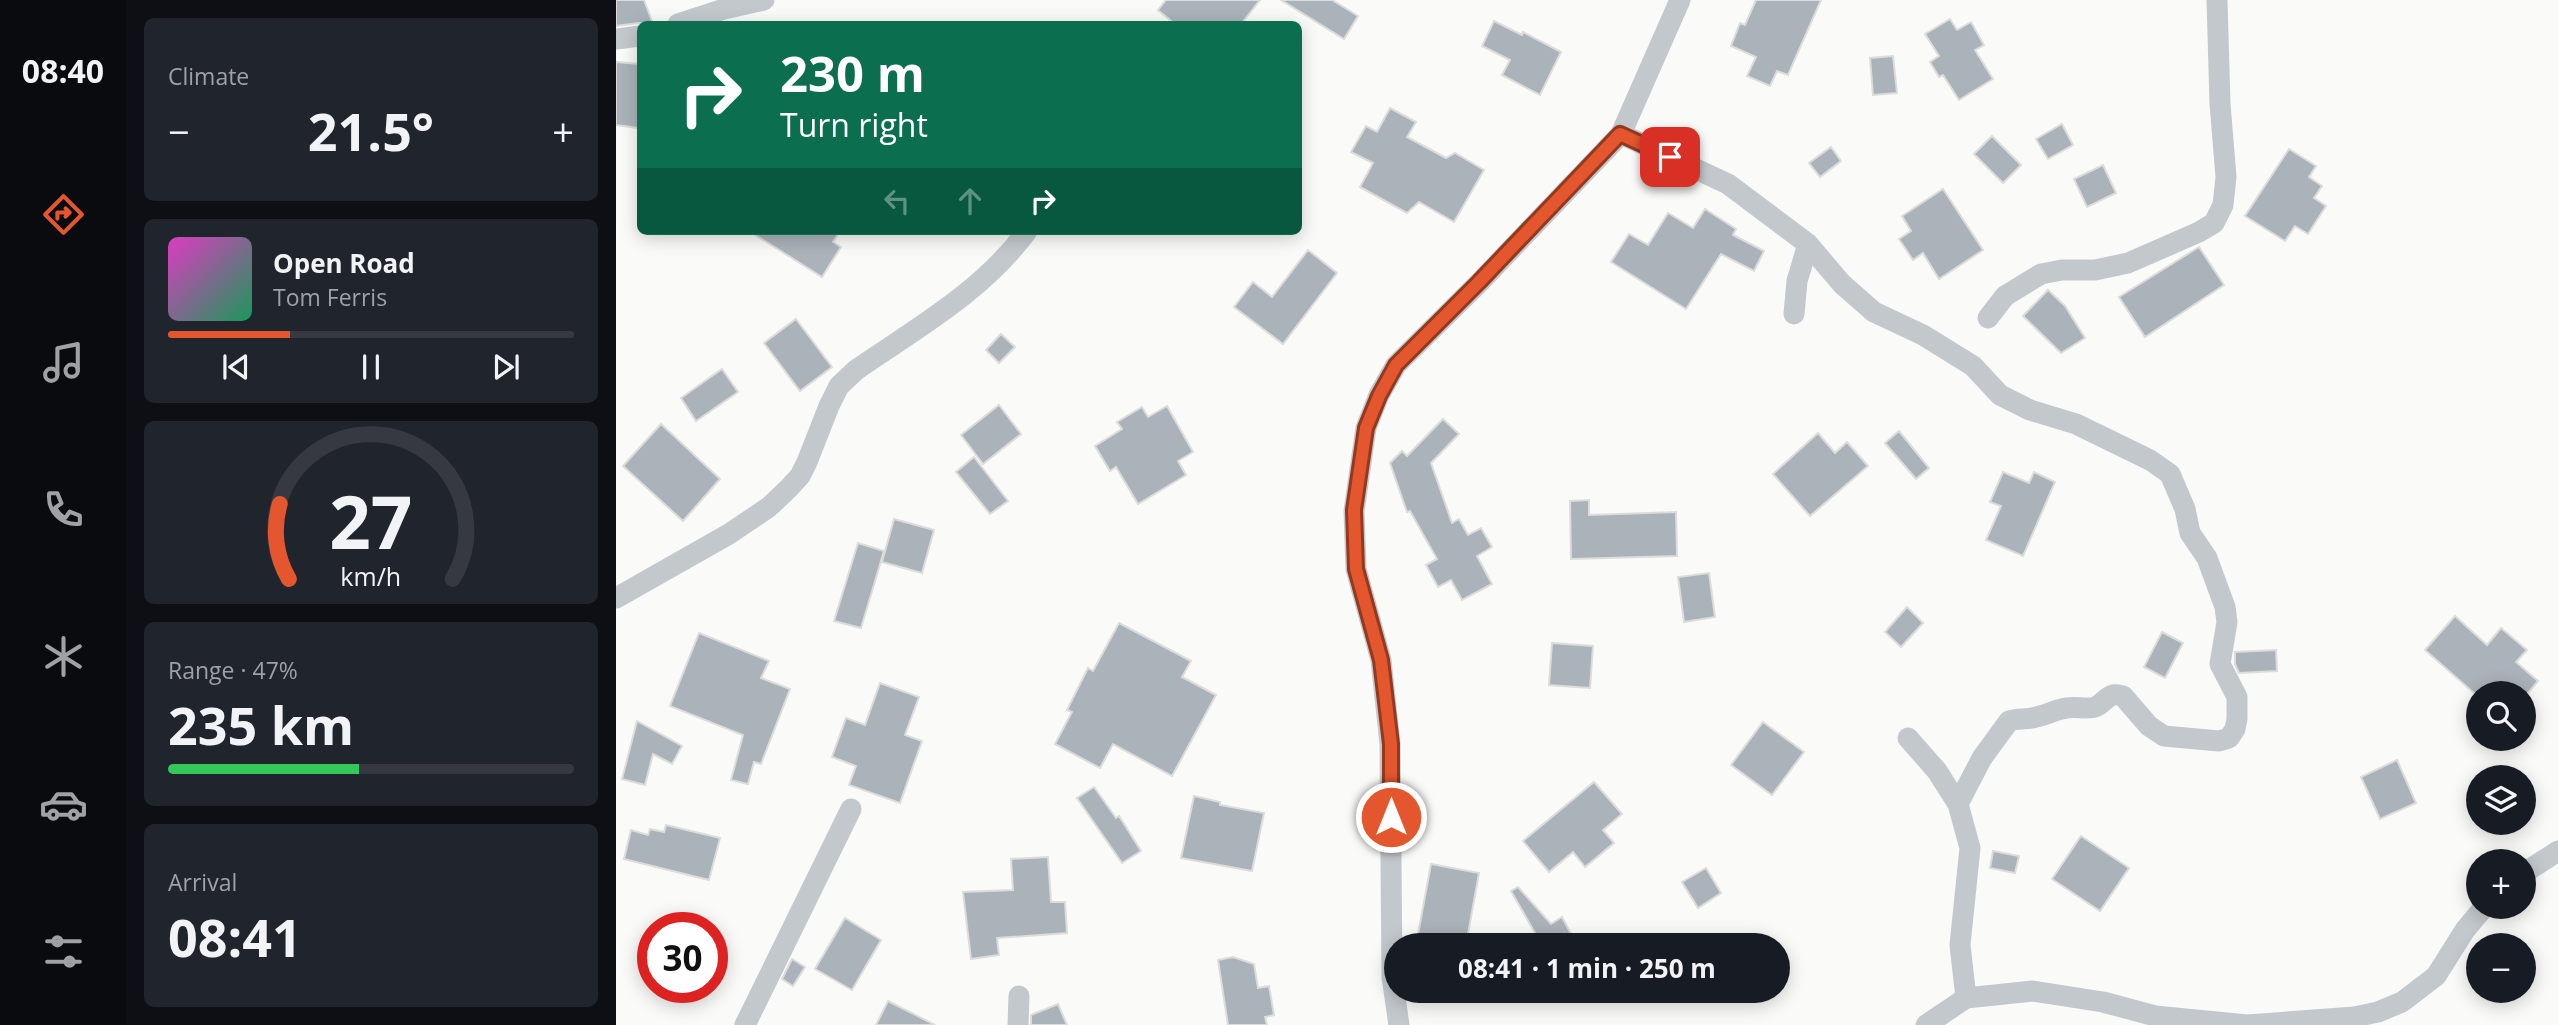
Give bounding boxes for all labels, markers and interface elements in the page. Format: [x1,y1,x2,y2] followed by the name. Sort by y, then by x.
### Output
[780,40,925,106] text: 230 m
[22,49,104,92] text: 08:40
[665,49,756,140] icon: right
[168,60,249,92] text: Climate
[308,95,434,166] text: 21.5°
[780,103,928,146] text: Turn right
[168,105,190,157] text: −
[552,105,574,157] text: +
[1640,127,1700,187] pin
[1651,138,1689,176] icon: arrive
[878,182,916,220] icon: left
[951,182,989,220] icon: ahead
[1024,182,1062,220] icon: right
[39,190,88,239] icon: directions
[273,245,415,281] text: Open Road
[273,281,387,313] text: Tom Ferris
[39,338,88,387] icon: music
[217,348,255,386] icon: previous
[352,348,390,386] icon: pause
[487,348,525,386] icon: next
[329,471,413,570] text: 27
[39,485,88,534] icon: phone
[341,558,401,592] text: km/h
[39,632,88,681] icon: climate
[168,654,298,686] text: Range · 47%
[2466,681,2536,1003] map controls
[2466,681,2536,751] button: search
[168,689,354,760] text: 235 km
[2466,765,2536,835] button: layers
[39,780,88,829] icon: car
[1354,780,1428,854] position arrow
[2466,849,2536,919] button: +
[168,866,237,898] text: Arrival
[168,901,302,972] text: 08:41
[637,912,728,1003] speed limit sign: 30
[39,927,88,976] icon: filters
[2466,933,2536,1003] button: −
[1458,950,1716,986] text: 08:41 · 1 min · 250 m

